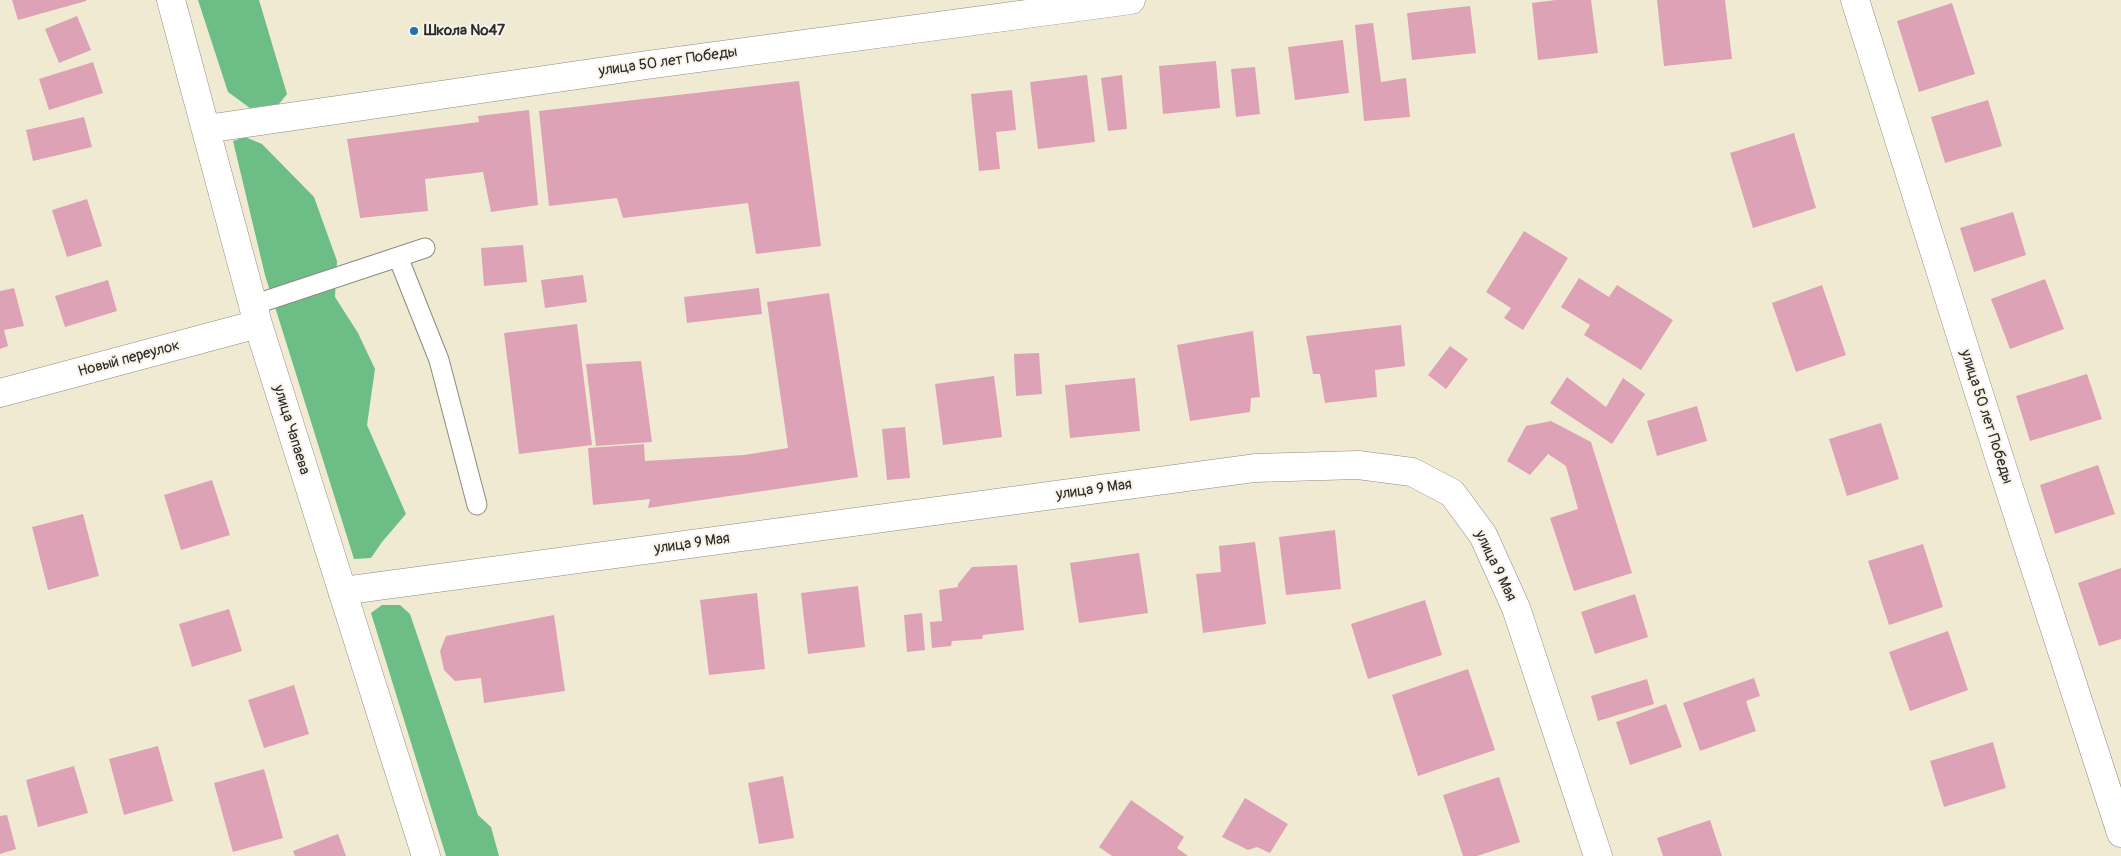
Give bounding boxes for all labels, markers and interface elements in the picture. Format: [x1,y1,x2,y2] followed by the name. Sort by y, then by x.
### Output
[424,22,505,40] place label: Школа №47
[408,25,420,37] marker: Школа №47
[597,43,739,81] street label: улица 50 лет Победы
[76,337,182,381] street label: Новый переулок
[1956,348,2016,486] street label: улица 50 лет Победы
[269,383,313,477] street label: улица Чапаева
[1055,476,1133,504] street label: улица 9 Мая
[1470,528,1520,604] street label: улица 9 Мая
[653,530,731,558] street label: улица 9 Мая

